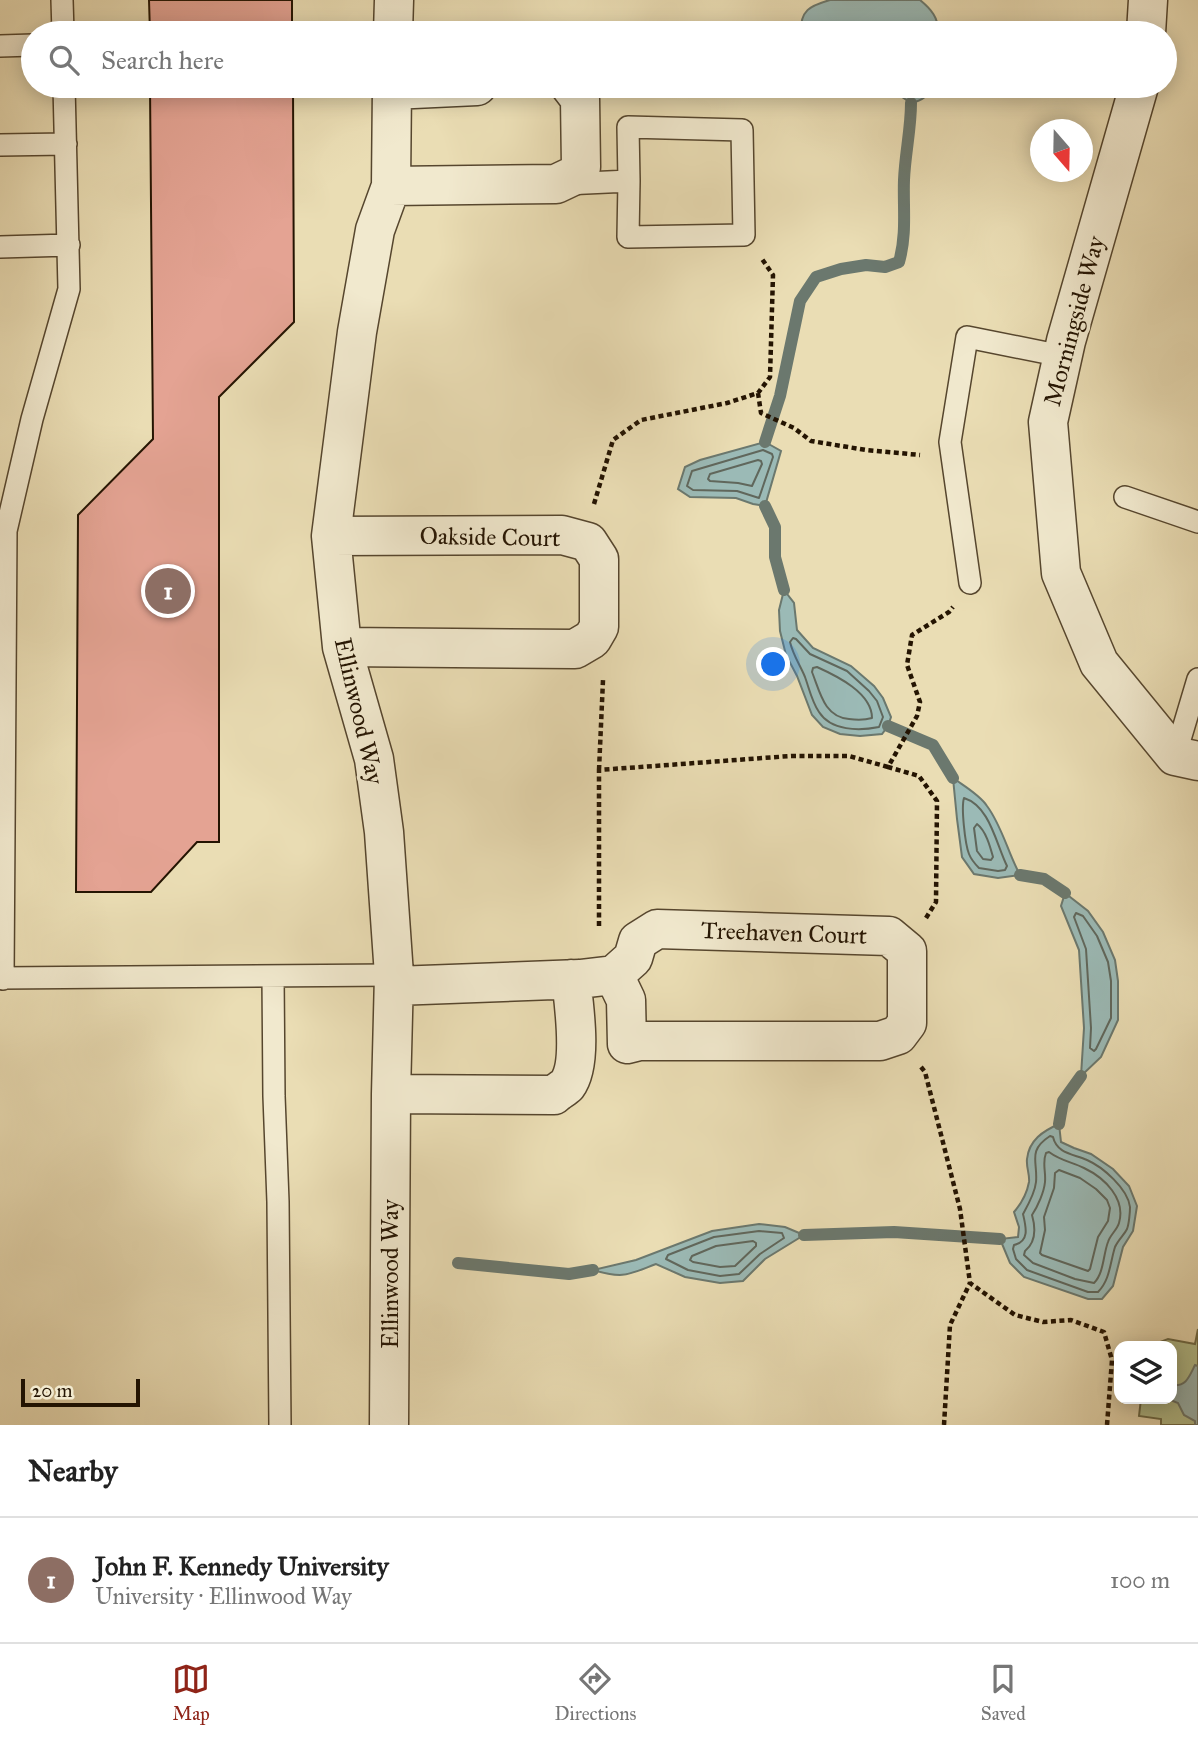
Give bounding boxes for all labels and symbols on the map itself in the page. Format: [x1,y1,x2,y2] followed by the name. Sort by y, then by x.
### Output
[1030,119,1093,182] north arrow
[1037,232,1111,409] street label: Morningside Way
[419,521,561,553] street label: Oakside Court
[145,565,191,617] pin: 1
[328,635,391,788] street label: Ellinwood Way
[756,647,790,681] your location
[700,915,868,951] street label: Treehaven Court
[375,1198,405,1349] street label: Ellinwood Way
[21,1376,140,1408] scale bar

